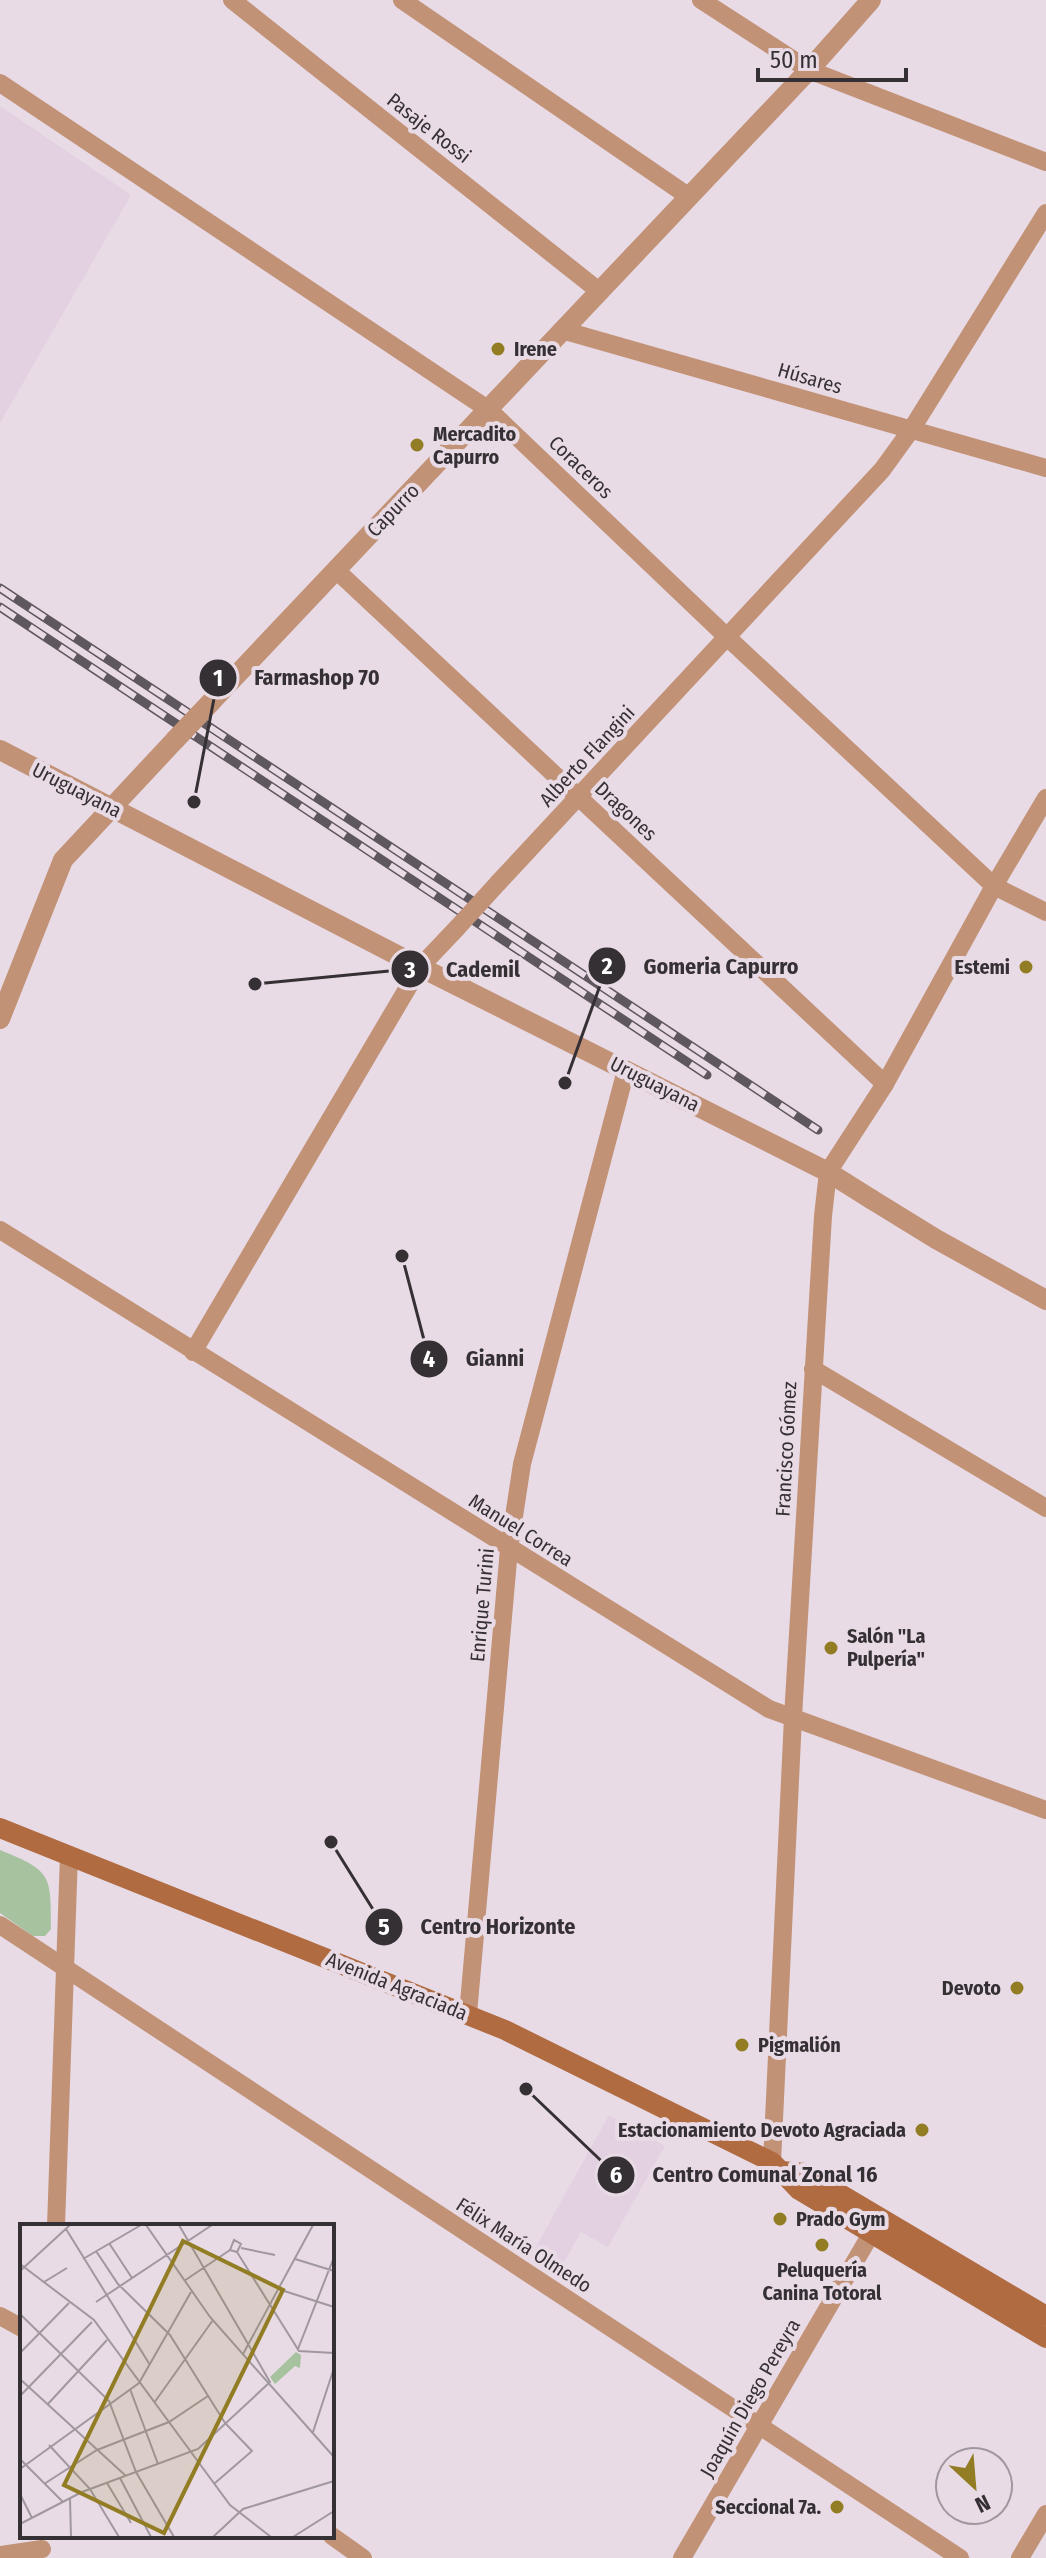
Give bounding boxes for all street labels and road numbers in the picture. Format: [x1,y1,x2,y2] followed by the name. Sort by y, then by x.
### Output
[382,88,476,168] street label: Pasaje Rossi
[775,357,845,399] street label: Húsares
[544,431,618,503] street label: Coraceros
[362,478,424,542] street label: Capurro
[534,701,640,811] street label: Alberto Flangini
[28,757,126,823] street label: Uruguayana
[590,776,662,846] street label: Dragones
[606,1051,704,1117] street label: Uruguayana
[770,1381,802,1517] street label: Francisco Gómez
[465,1489,577,1571] street label: Manuel Correa
[465,1547,499,1663] street label: Enrique Turini
[323,1947,471,2025] street label: Avenida Agraciada
[452,2192,596,2298] street label: Félix María Olmedo
[695,2315,805,2481] street label: Joaquín Diego Pereyra

